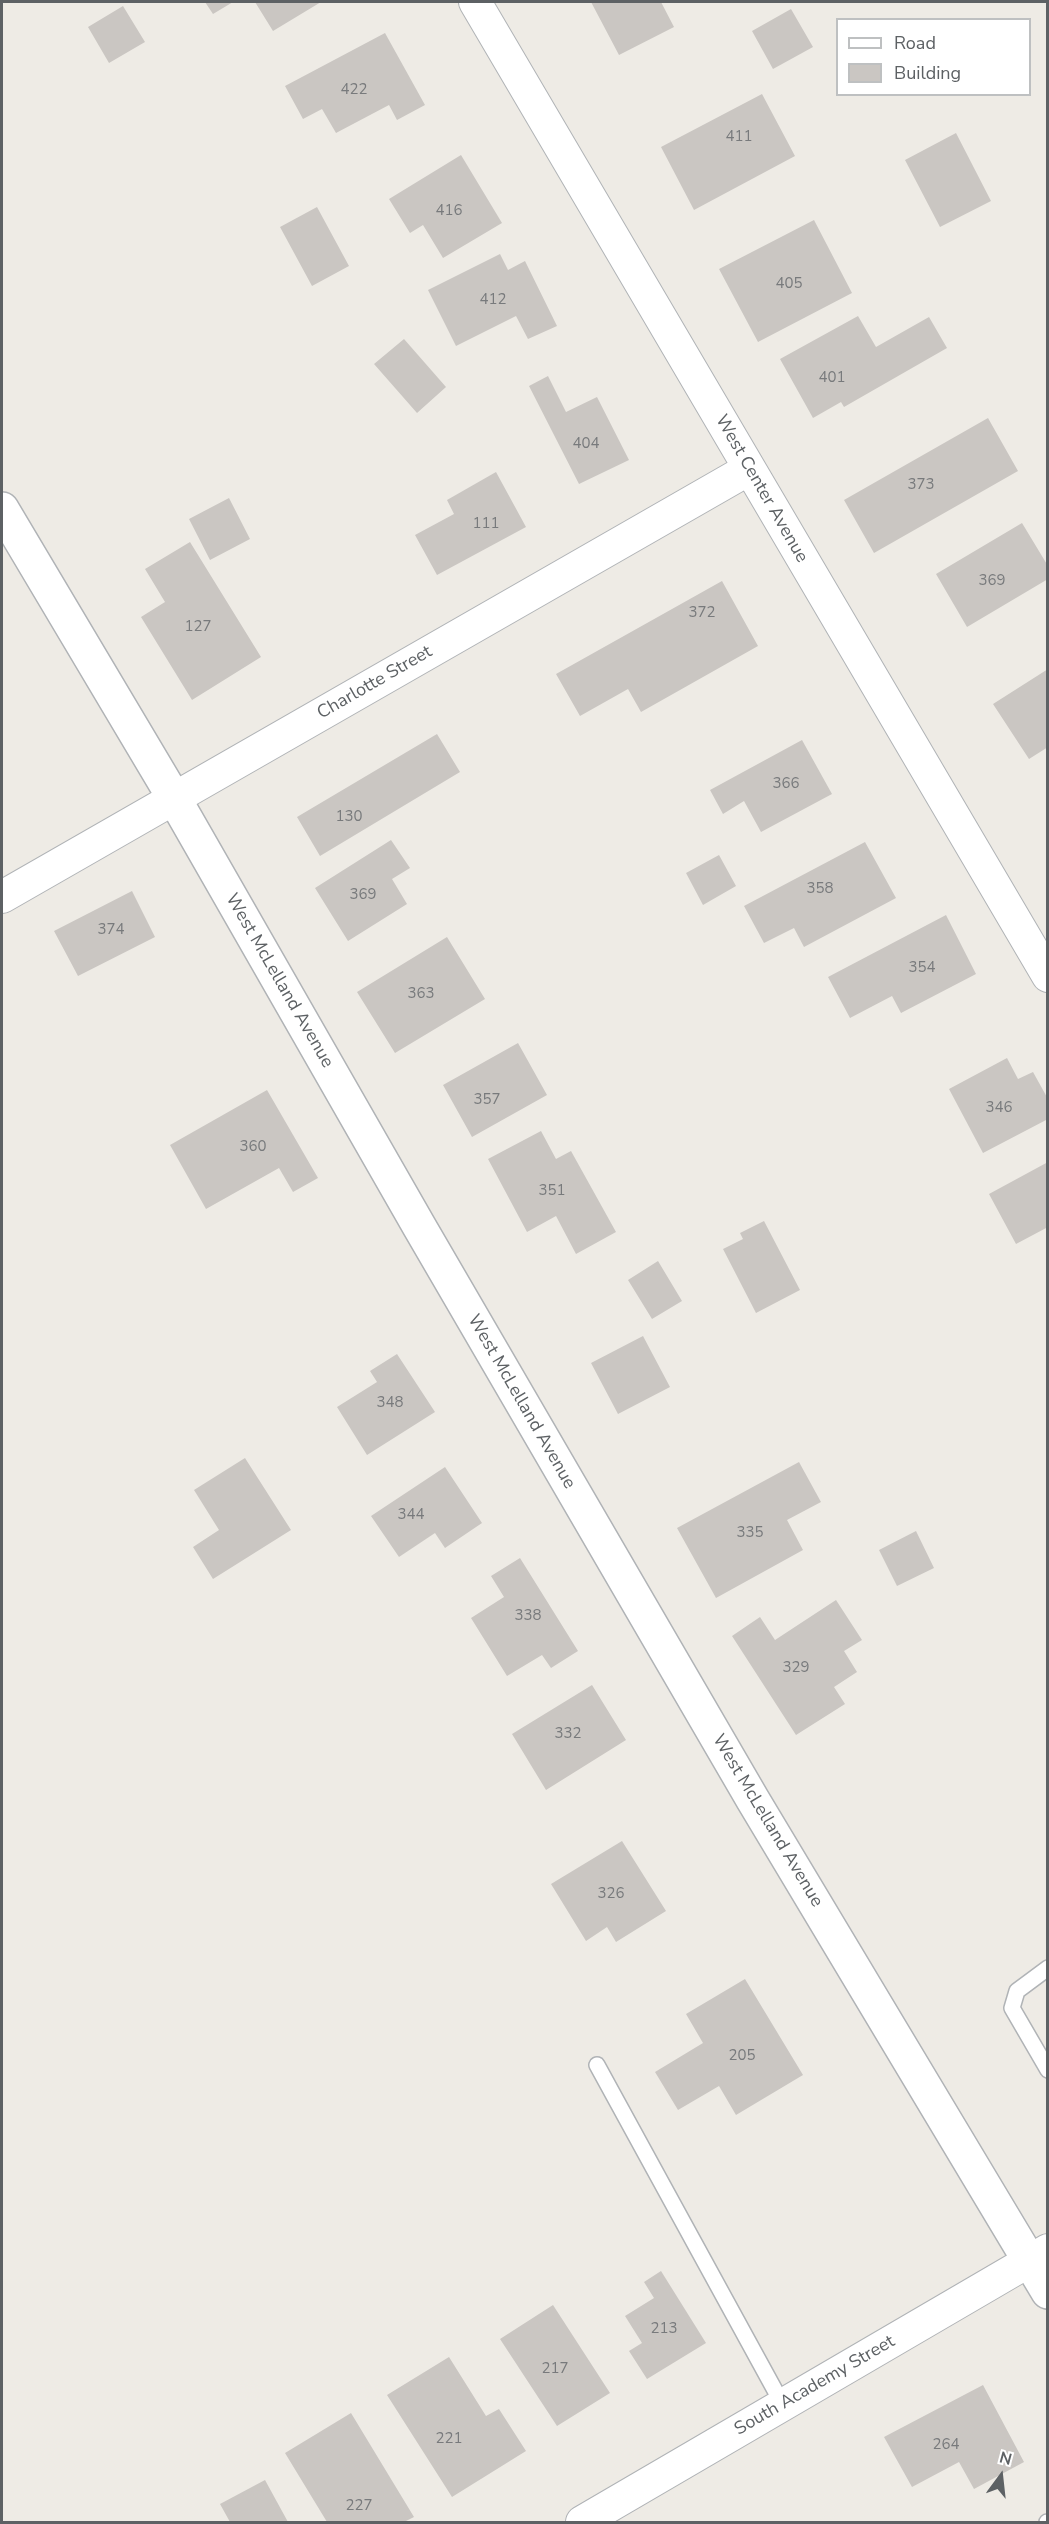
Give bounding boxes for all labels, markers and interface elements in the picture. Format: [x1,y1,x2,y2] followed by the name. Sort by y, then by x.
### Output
[836,18,1031,96] legend
[894,31,936,55] text: Road
[894,61,961,85] text: Building
[341,81,367,99] house number: 422
[726,128,752,146] house number: 411
[436,202,462,220] house number: 416
[776,275,802,293] house number: 405
[480,291,506,309] house number: 412
[819,369,845,387] house number: 401
[710,411,812,567] street label: West Center Avenue
[573,435,599,453] house number: 404
[908,476,934,494] house number: 373
[473,515,499,533] house number: 111
[979,572,1005,590] house number: 369
[689,604,715,622] house number: 372
[185,618,211,636] house number: 127
[314,641,436,725] street label: Charlotte Street
[773,775,799,793] house number: 366
[336,808,362,826] house number: 130
[807,880,833,898] house number: 358
[350,886,376,904] house number: 369
[220,890,338,1072] street label: West McLelland Avenue
[98,921,124,939] house number: 374
[909,959,935,977] house number: 354
[408,985,434,1003] house number: 363
[474,1091,500,1109] house number: 357
[986,1099,1012,1117] house number: 346
[240,1138,266,1156] house number: 360
[539,1182,565,1200] house number: 351
[462,1311,580,1493] street label: West McLelland Avenue
[377,1394,403,1412] house number: 348
[398,1506,424,1524] house number: 344
[737,1524,763,1542] house number: 335
[515,1607,541,1625] house number: 338
[783,1659,809,1677] house number: 329
[555,1725,581,1743] house number: 332
[707,1731,827,1911] street label: West McLelland Avenue
[598,1885,624,1903] house number: 326
[729,2047,755,2065] house number: 205
[651,2320,677,2338] house number: 213
[731,2331,899,2441] street label: South Academy Street
[542,2360,568,2378] house number: 217
[436,2430,462,2448] house number: 221
[933,2436,959,2454] house number: 264
[971,2446,1031,2506] north arrow
[997,2446,1014,2471] text: N
[346,2497,372,2515] house number: 227

